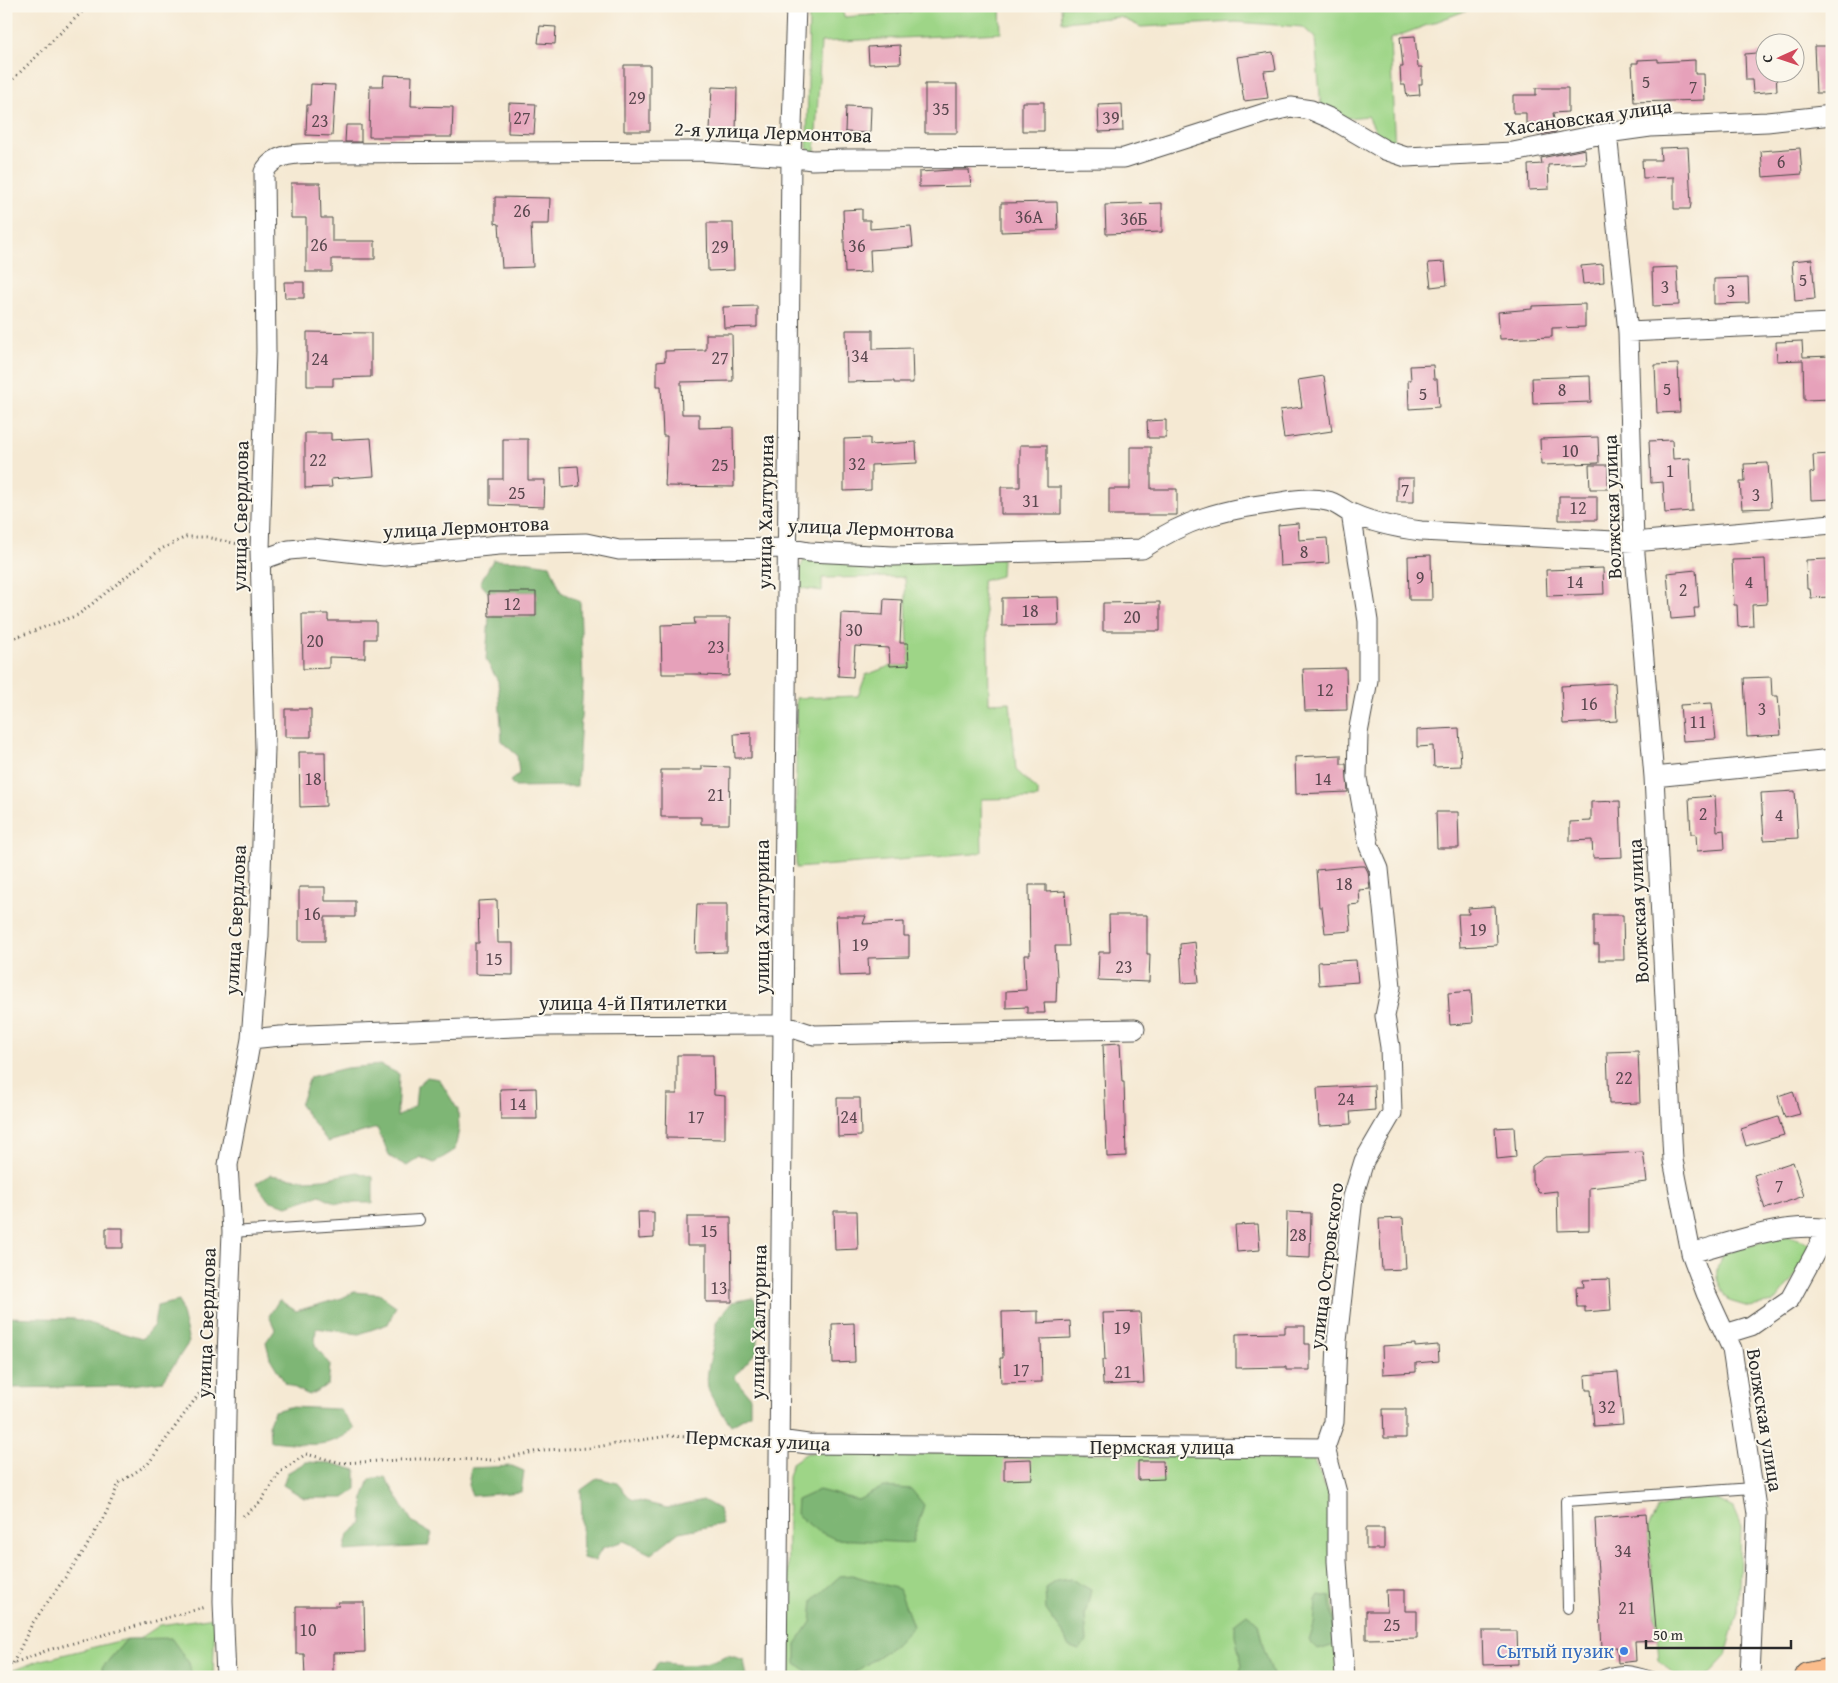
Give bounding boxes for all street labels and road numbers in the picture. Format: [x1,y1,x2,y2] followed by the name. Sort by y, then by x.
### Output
[1502,90,1674,143] street label: Хасановская улица
[674,114,873,149] street label: 2-я улица Лермонтова
[749,434,780,591] street label: улица Халтурина
[1594,434,1629,580] street label: Волжская улица
[224,440,255,593] street label: улица Свердлова
[381,508,550,545] street label: улица Лермонтова
[786,510,955,545] street label: улица Лермонтова
[1619,838,1656,984] street label: Волжская улица
[747,839,776,995] street label: улица Халтурина
[216,844,253,997] street label: улица Свердлова
[538,988,727,1017] street label: улица 4-й Пятилетки
[1301,1181,1350,1352] street label: улица Островского
[742,1244,773,1401] street label: улица Халтурина
[188,1247,223,1400] street label: улица Свердлова
[1740,1346,1791,1494] street label: Волжская улица
[685,1421,832,1458] street label: Пермская улица
[1090,1432,1235,1461] street label: Пермская улица

